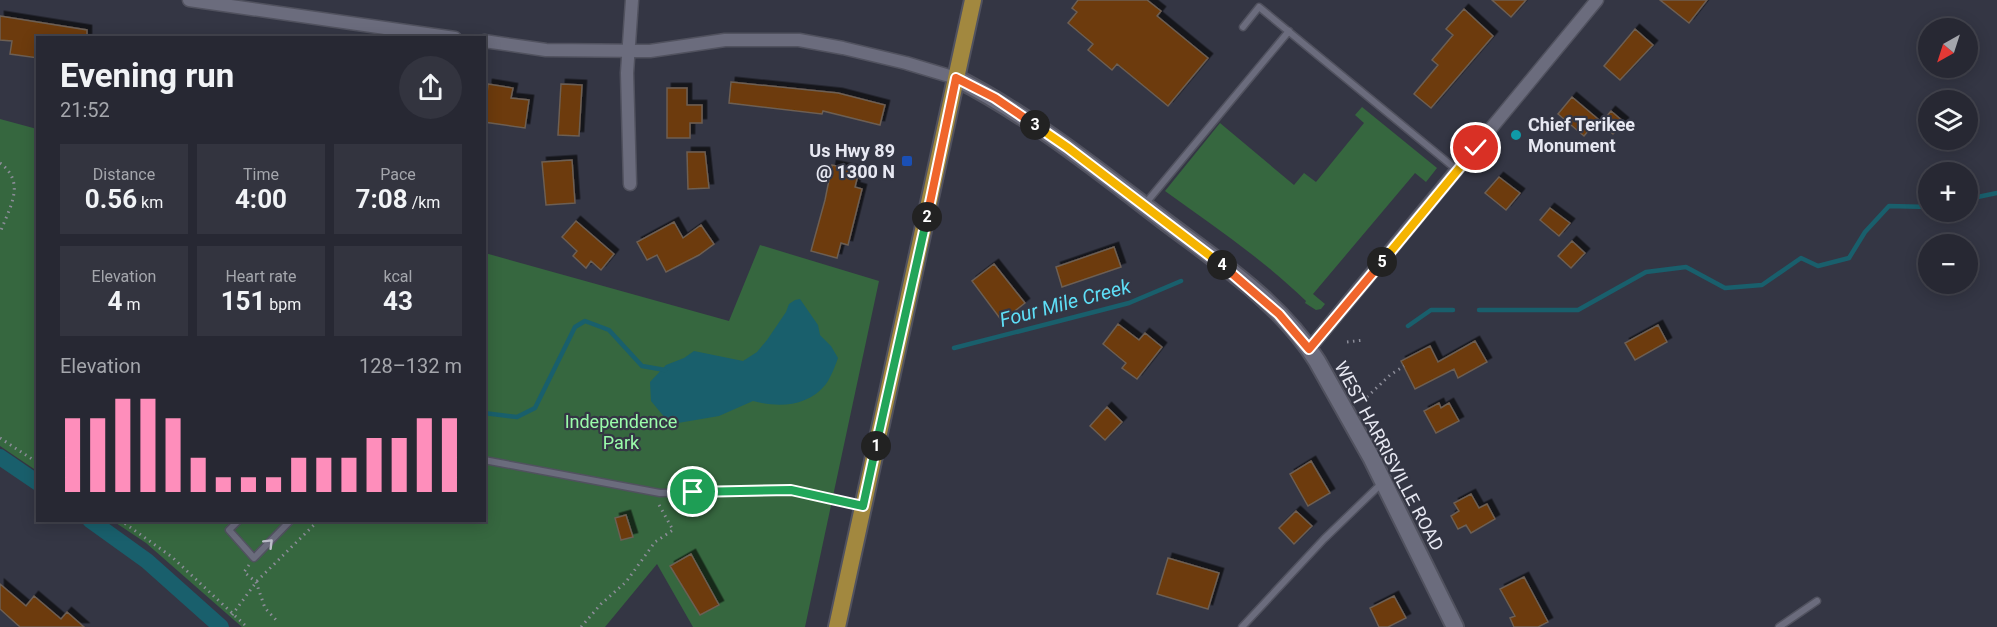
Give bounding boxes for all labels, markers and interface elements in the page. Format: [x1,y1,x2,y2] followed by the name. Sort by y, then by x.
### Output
[1918,18,1978,78] north arrow
[1918,18,1978,294] map controls
[60,56,234,95] text: Evening run
[399,56,462,119] button: share
[1918,90,1978,150] button: layers
[60,98,110,122] text: 21:52
[1020,110,1050,140] pin: 3
[1528,114,1635,156] place label: Chief Terikee Monument
[1030,115,1040,134] text: 3
[1450,122,1501,173] pin
[1509,128,1523,142] marker: Chief Terikee Monument
[1459,131,1492,164] icon: check
[809,140,895,182] place label: Us Hwy 89 @ 1300 N
[900,154,914,168] marker: Us Hwy 89 @ 1300 N
[1918,162,1978,222] button: +
[93,165,155,184] text: Distance
[243,165,279,184] text: Time
[380,165,416,184] text: Pace
[85,184,137,214] text: 0.56
[235,184,287,214] text: 4:00
[356,184,408,214] text: 7:08
[137,193,163,212] text: km
[408,193,440,212] text: /km
[912,202,942,232] pin: 2
[922,207,932,226] text: 2
[1918,234,1978,294] button: −
[1367,247,1397,277] pin: 5
[1207,250,1237,280] pin: 4
[1377,252,1387,271] text: 5
[1217,255,1227,274] text: 4
[92,267,156,286] text: Elevation
[225,267,297,286] text: Heart rate
[384,267,412,286] text: kcal
[997,274,1134,332] water label: Four Mile Creek
[108,286,122,316] text: 4
[221,286,265,316] text: 151
[383,286,413,316] text: 43
[122,295,140,314] text: m
[265,295,301,314] text: bpm
[60,354,141,378] text: Elevation
[359,354,462,378] text: 128–132 m
[1331,357,1448,554] street label: WEST HARRISVILLE ROAD
[565,411,677,453] park label: Independence Park
[861,431,891,461] pin: 1
[871,436,881,455] text: 1
[667,466,718,517] pin
[676,475,709,508] icon: arrive
[262,539,273,550] one-way arrow

